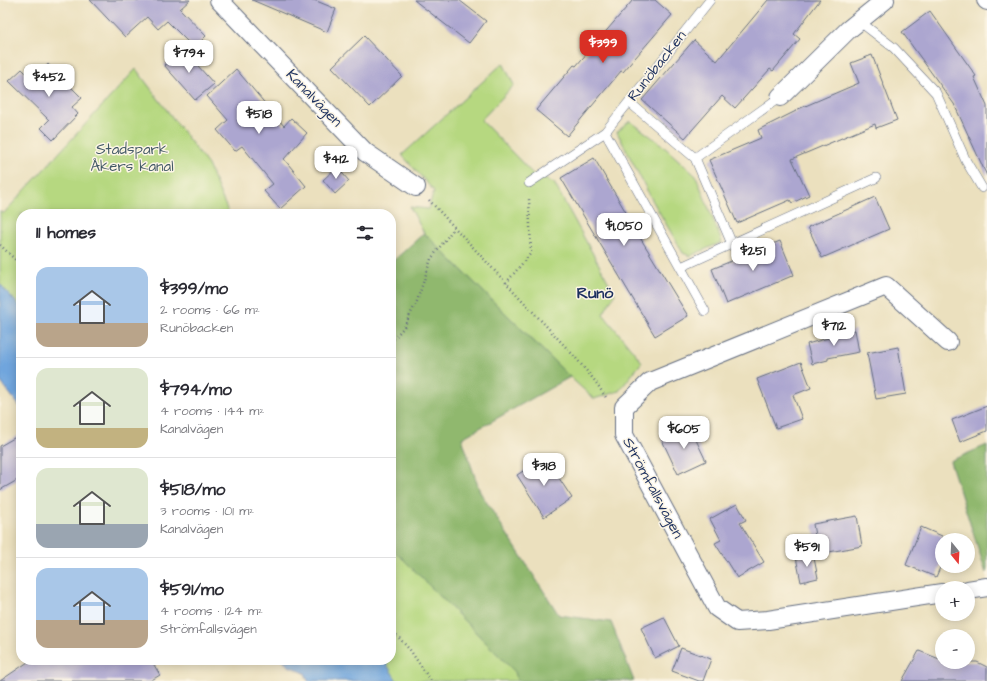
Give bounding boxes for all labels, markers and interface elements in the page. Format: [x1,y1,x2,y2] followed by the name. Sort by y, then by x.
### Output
[623,26,692,106] street label: Runöbacken
[579,30,627,64] pin: $399
[589,34,617,52] text: $399
[165,40,213,74] pin: $794
[173,44,205,62] text: $794
[25,64,73,98] pin: $452
[280,64,347,133] street label: Kanalvägen
[33,68,65,86] text: $452
[235,101,283,135] pin: $518
[246,105,272,123] text: $518
[90,139,174,177] park label: Stadspark Åkers kanal
[312,146,360,180] pin: $412
[323,150,349,168] text: $412
[591,213,657,247] pin: $1,050
[606,217,642,235] text: $1,050
[36,221,96,245] text: 11 homes
[354,222,376,244] icon: filters
[729,238,777,272] pin: $251
[740,242,766,260] text: $251
[160,277,228,301] text: $399/mo
[577,282,614,304] district label: Runö
[68,283,116,331] icon: home
[160,301,260,319] text: 2 rooms · 66 m²
[810,313,858,347] pin: $712
[822,317,846,335] text: $712
[160,319,233,337] text: Runöbacken
[160,378,232,402] text: $794/mo
[68,384,116,432] icon: home
[160,402,264,420] text: 4 rooms · 144 m²
[660,416,708,450] pin: $605
[160,420,223,438] text: Kanalvägen
[668,420,700,438] text: $605
[617,434,689,543] street label: Strömfallsvägen
[520,453,568,487] pin: $318
[532,457,556,475] text: $318
[160,478,225,502] text: $518/mo
[68,484,116,532] icon: home
[160,502,254,520] text: 3 rooms · 101 m²
[160,520,223,538] text: Kanalvägen
[935,533,975,573] north arrow
[935,533,975,669] map controls
[783,534,831,568] pin: $591
[794,538,820,556] text: $591
[160,578,224,602] text: $591/mo
[935,581,975,621] button: +
[68,584,116,632] icon: home
[160,602,263,620] text: 4 rooms · 124 m²
[160,620,257,638] text: Strömfallsvägen
[935,629,975,669] button: −

